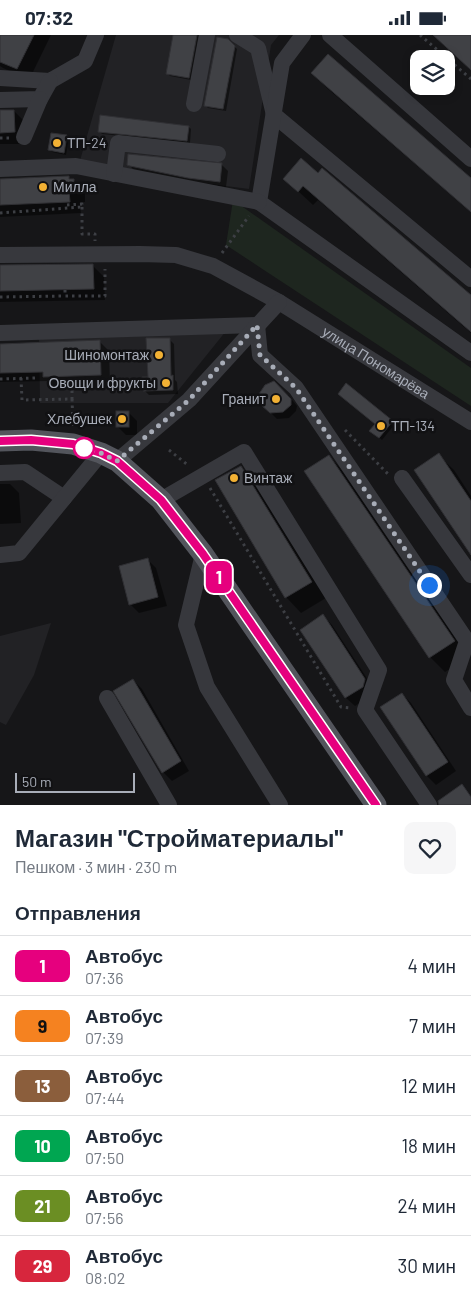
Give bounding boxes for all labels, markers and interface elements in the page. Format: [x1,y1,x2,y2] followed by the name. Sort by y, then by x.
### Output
[25,6,73,29] text: 07:32
[410,50,455,95] map controls
[410,50,455,95] button: layers
[67,134,106,151] place label: ТП-24
[51,137,63,149] marker: ТП-24
[53,178,97,195] place label: Милла
[37,181,49,193] marker: Милла
[320,322,433,402] street label: улица Пономарёва
[64,346,150,363] place label: Шиномонтаж
[153,349,165,361] marker: Шиномонтаж
[48,374,156,391] place label: Овощи и фрукты
[160,377,172,389] marker: Овощи и фрукты
[222,390,267,407] place label: Гранит
[270,393,282,405] marker: Гранит
[47,410,113,427] place label: Хлебушек
[116,413,128,425] marker: Хлебушек
[391,417,435,434] place label: ТП-134
[375,420,387,432] marker: ТП-134
[73,437,95,459] unlabelled marker
[244,469,293,486] place label: Винтаж
[228,472,240,484] marker: Винтаж
[203,561,235,593] line badge: 1
[216,566,222,588] text: 1
[417,573,442,598] your location
[15,770,135,793] scale bar
[22,773,51,790] text: 50 m
[404,822,456,874] button: heart
[15,823,343,852] text: Магазин "Стройматериалы"
[15,857,177,876] text: Пешком · 3 мин · 230 m
[15,901,141,924] text: Отправления
[85,944,163,967] text: Автобус
[408,954,456,977] text: 4 мин
[39,955,46,977] text: 1
[85,968,124,987] text: 07:36
[85,1004,163,1027] text: Автобус
[409,1014,456,1037] text: 7 мин
[38,1015,47,1037] text: 9
[85,1028,124,1047] text: 07:39
[85,1064,163,1087] text: Автобус
[401,1074,456,1097] text: 12 мин
[34,1075,51,1097] text: 13
[85,1088,125,1107] text: 07:44
[85,1124,163,1147] text: Автобус
[401,1134,456,1157] text: 18 мин
[34,1135,51,1157] text: 10
[85,1148,124,1167] text: 07:50
[85,1184,163,1207] text: Автобус
[397,1194,456,1217] text: 24 мин
[34,1195,51,1217] text: 21
[85,1208,124,1227] text: 07:56
[85,1244,163,1267] text: Автобус
[398,1254,456,1277] text: 30 мин
[33,1255,52,1277] text: 29
[85,1268,125,1287] text: 08:02

